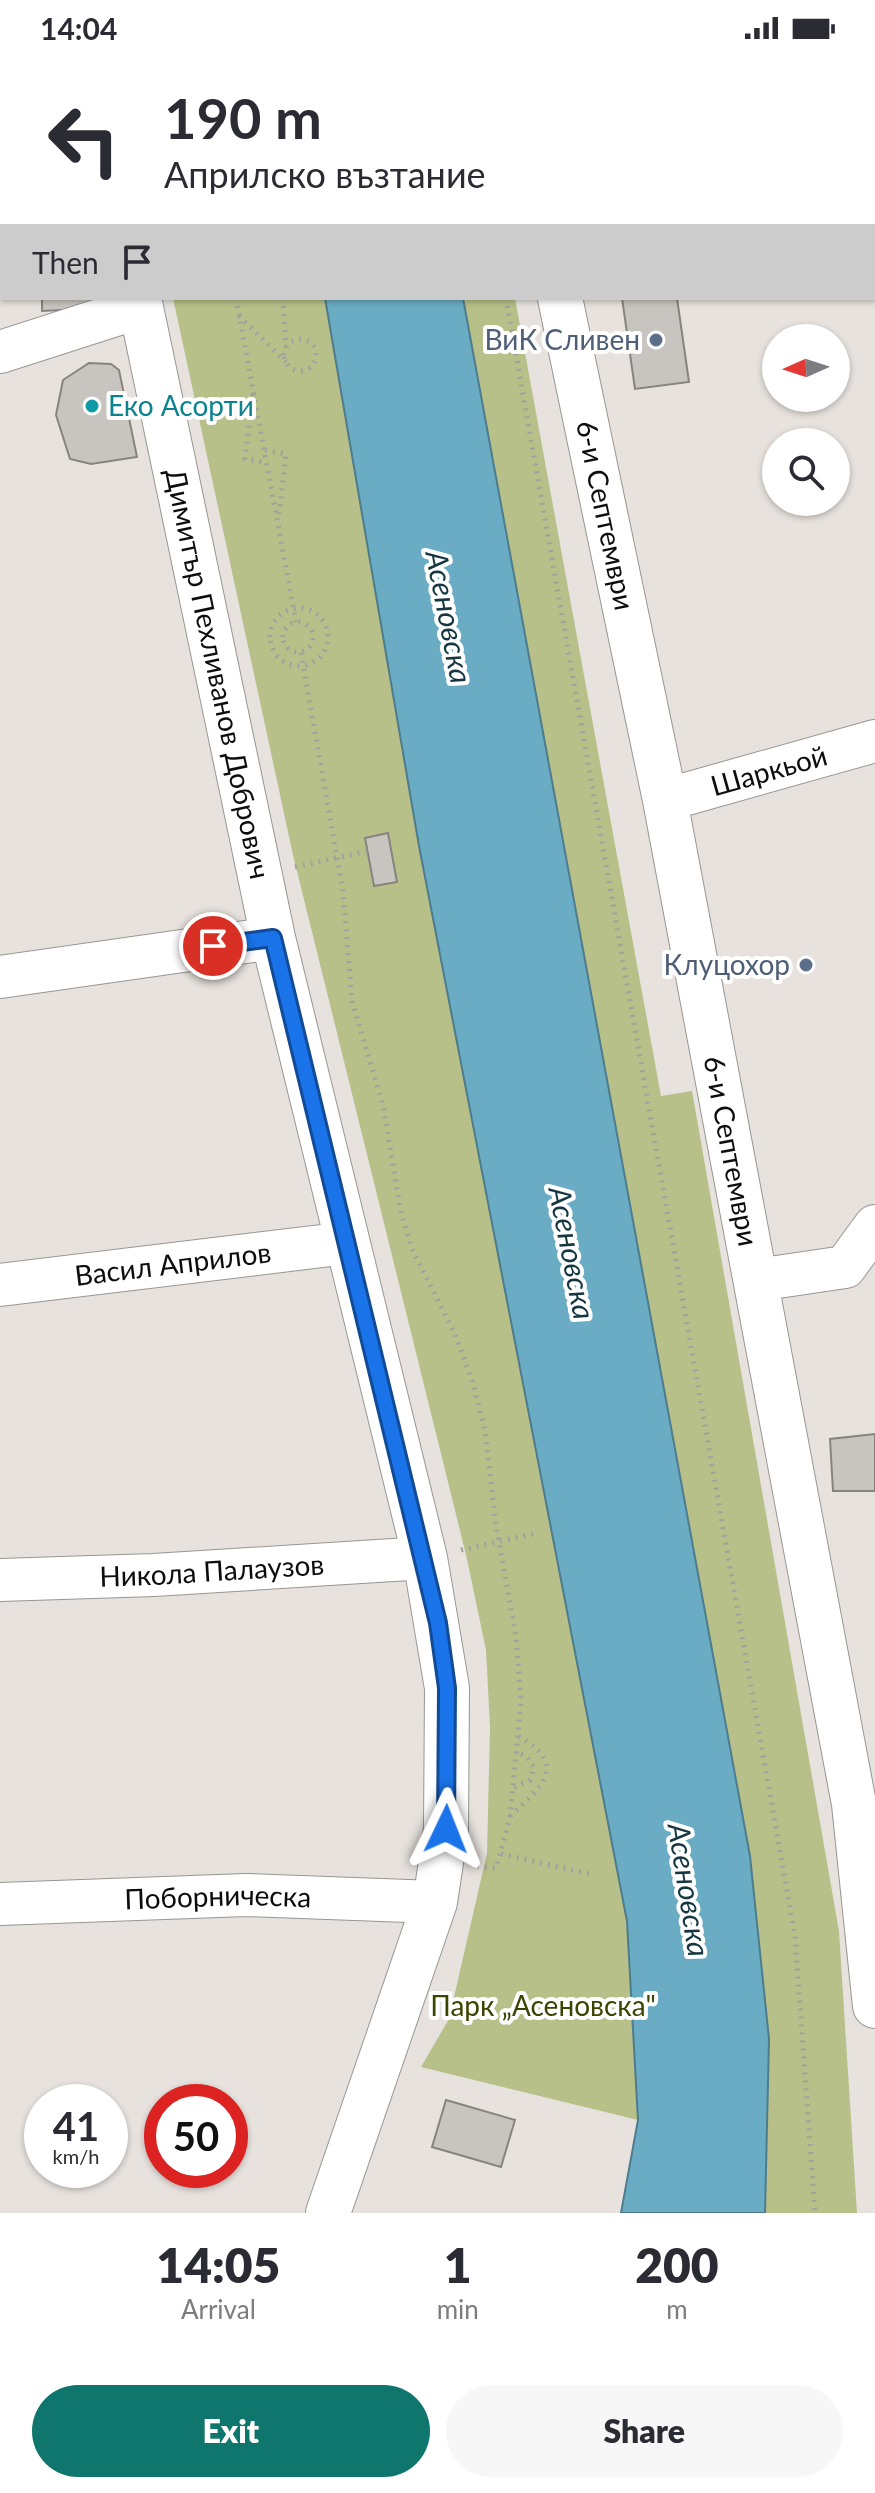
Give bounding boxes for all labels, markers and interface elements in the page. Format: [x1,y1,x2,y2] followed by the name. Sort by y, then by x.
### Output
[40,10,117,46] text: 14:04
[164,84,322,151] text: 190 m
[32,88,136,192] icon: left
[164,152,486,196] text: Априлско възтание
[115,240,159,284] icon: arrive
[32,244,99,280] text: Then
[485,322,640,356] place label: ВиК Сливен
[762,324,850,412] north arrow
[762,324,850,516] map controls
[647,331,665,349] marker: ВиК Сливен
[108,388,254,422] place label: Еко Асорти
[83,397,101,415] marker: Еко Асорти
[570,417,643,613] street label: 6-и Септември
[762,428,850,516] button: search
[159,465,278,882] street label: Димитър Пехливанов Добрович
[419,546,481,686] water label: Асеновска
[707,737,831,802] street label: Шаркьой
[179,912,247,980] pin
[191,924,235,968] icon: arrive
[664,947,790,981] place label: Клуцохор
[797,956,815,974] marker: Клуцохор
[698,1053,767,1249] street label: 6-и Септември
[542,1182,604,1322] water label: Асеновска
[73,1234,273,1292] street label: Васил Априлов
[99,1546,325,1593] street label: Никола Палаузов
[404,1787,488,1871] position arrow
[661,1819,718,1959] water label: Асеновска
[124,1877,312,1915] street label: Поборническа
[430,1988,656,2022] park label: Парк „Асеновска"
[144,2084,248,2188] speed limit sign: 50
[53,2102,99,2150] text: 41
[53,2144,99,2168] text: km/h
[156,2236,280,2293] text: 14:05
[444,2236,472,2293] text: 1
[635,2236,719,2293] text: 200
[181,2293,256,2325] text: Arrival
[437,2293,479,2325] text: min
[666,2293,688,2325] text: m
[32,2385,430,2477] button: Exit
[446,2385,843,2477] button: Share

